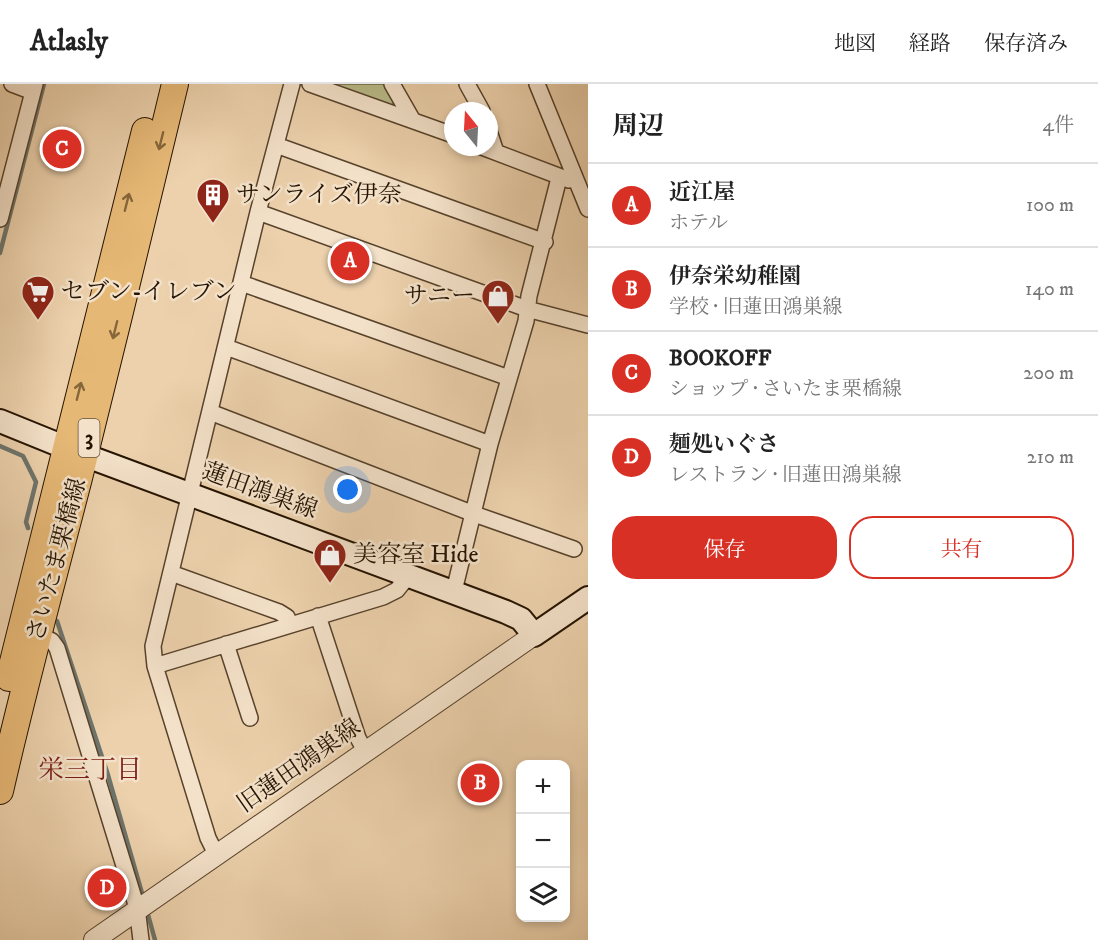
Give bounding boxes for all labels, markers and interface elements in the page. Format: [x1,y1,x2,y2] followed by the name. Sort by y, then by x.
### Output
[30,24,108,59] text: Atlasly
[834,31,876,57] text: 地図
[909,31,951,57] text: 経路
[984,31,1068,57] text: 保存済み
[444,102,498,156] north arrow
[612,110,664,143] text: 周辺
[1042,113,1074,138] text: 4件
[42,126,82,172] pin: C
[154,131,166,150] one-way arrow
[195,177,231,224] building icon: サンライズ伊奈
[669,179,735,206] text: 近江屋
[236,180,402,210] place label: サンライズ伊奈
[122,193,134,212] one-way arrow
[625,193,638,218] text: A
[1026,193,1074,218] text: 100 m
[669,211,728,236] text: ホテル
[330,238,370,284] pin: A
[669,263,801,290] text: 伊奈栄幼稚園
[20,274,56,321] supermarket icon: セブン-イレブン
[61,277,237,307] place label: セブン-イレブン
[625,277,638,302] text: B
[1025,277,1074,302] text: 140 m
[480,278,516,325] shop icon: サニー
[404,281,475,311] place label: サニー
[669,295,842,320] text: 学校 · 旧蓮田鴻巣線
[108,321,120,340] one-way arrow
[669,345,771,372] text: BOOKOFF
[625,361,638,386] text: C
[1023,361,1074,386] text: 200 m
[669,377,902,402] text: ショップ · さいたま栗橋線
[74,382,86,401] one-way arrow
[78,419,100,457] road number: 3
[669,431,779,458] text: 麺処いぐさ
[624,445,639,470] text: D
[1027,445,1074,470] text: 210 m
[198,456,322,526] street label: 蓮田鴻巣線
[669,463,902,488] text: レストラン · 旧蓮田鴻巣線
[21,475,93,645] street label: さいたま栗橋線
[333,475,362,504] your location
[612,516,837,579] button: 保存
[849,516,1074,579] button: 共有
[312,537,348,584] shop icon: 美容室 Hide
[353,540,478,570] place label: 美容室 Hide
[231,712,367,820] street label: 旧蓮田鴻巣線
[38,754,142,787] district label: 栄三丁目
[460,760,500,806] pin: B
[516,760,570,922] map controls
[516,760,570,814] button: +
[516,814,570,868] button: −
[88,866,126,910] pin: D
[516,868,570,922] button: layers

